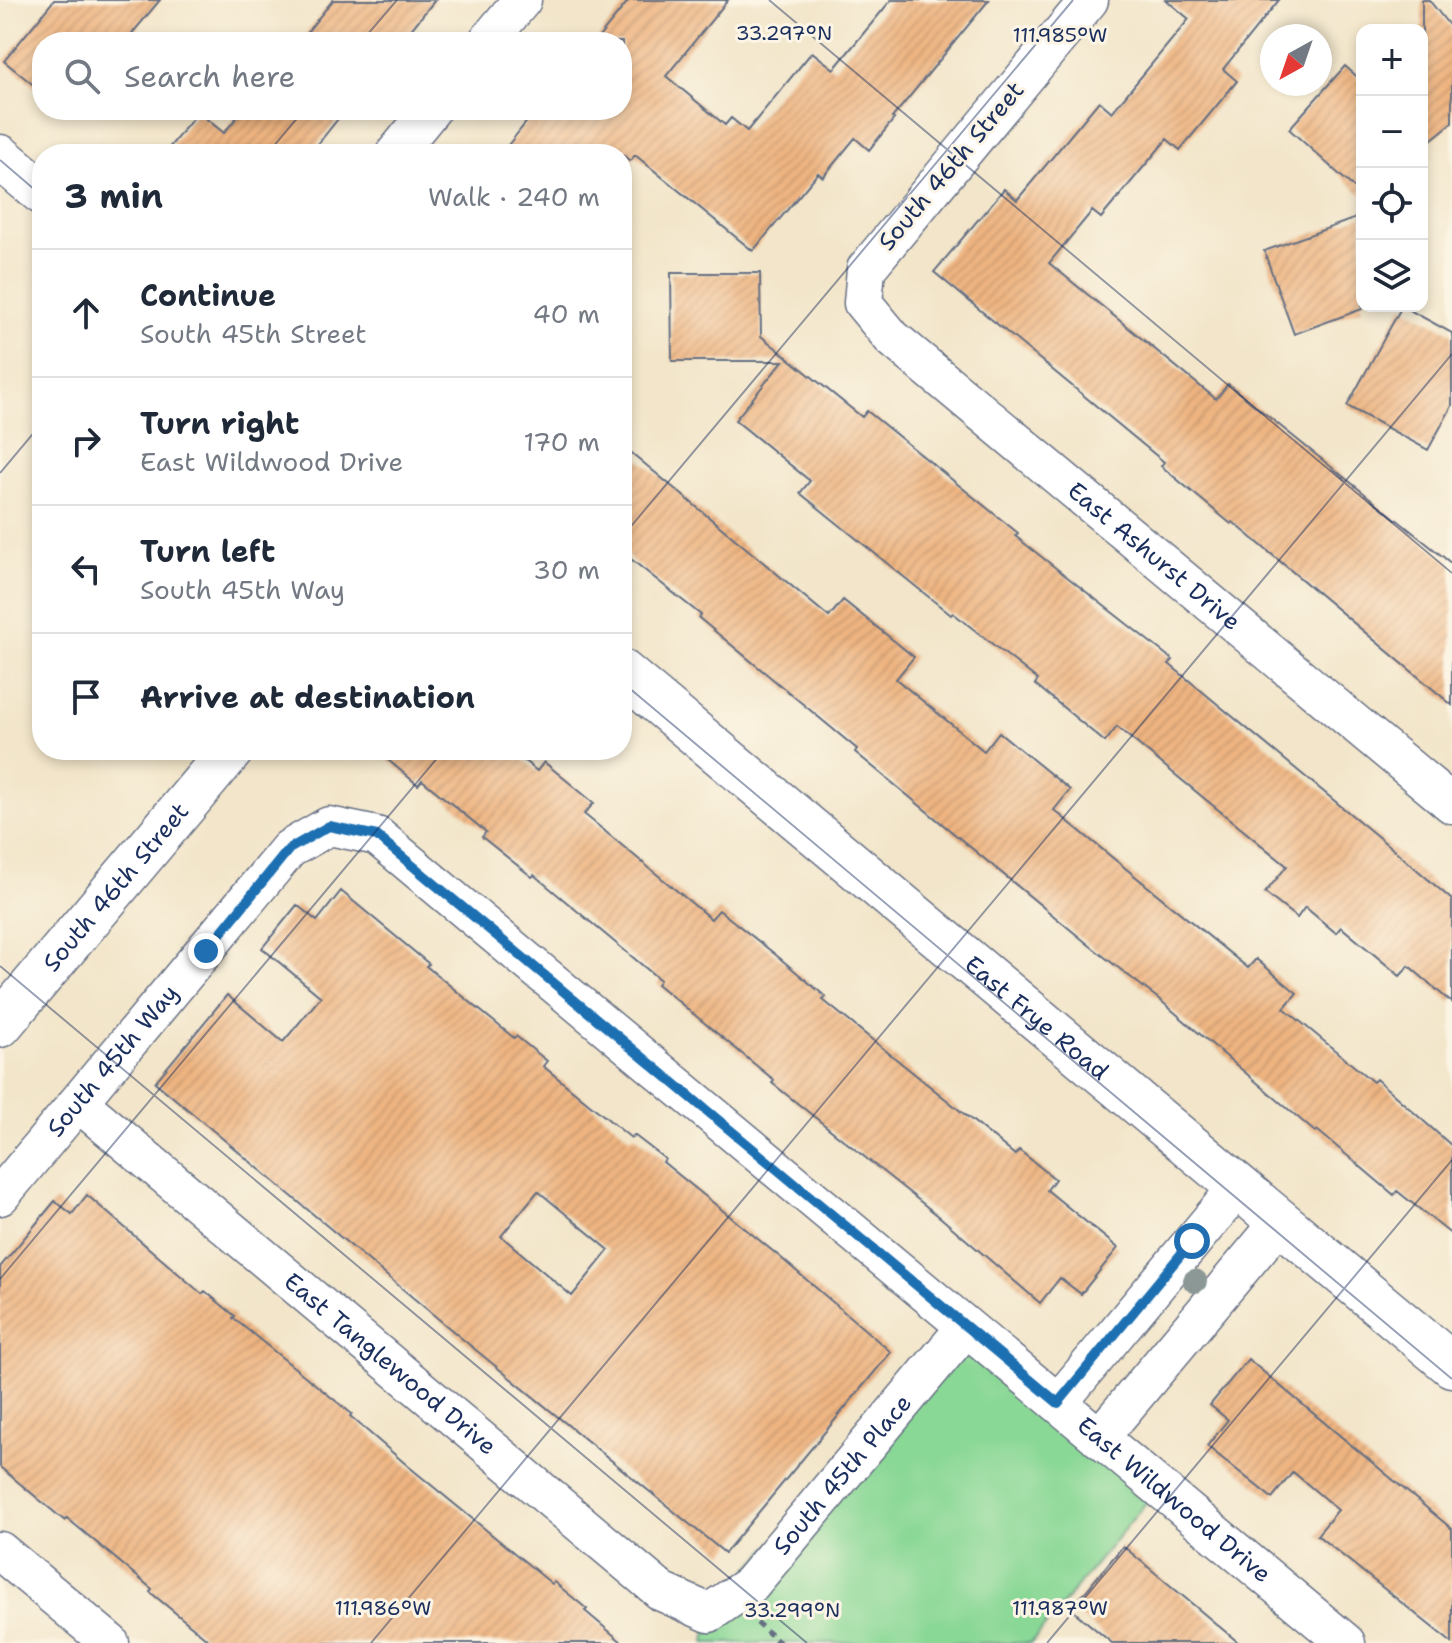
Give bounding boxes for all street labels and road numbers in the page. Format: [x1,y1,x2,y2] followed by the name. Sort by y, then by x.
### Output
[871,75,1031,257] street label: South 46th Street
[1061,475,1247,638] street label: East Ashurst Drive
[36,796,196,978] street label: South 46th Street
[958,949,1115,1088] street label: East Frye Road
[40,978,185,1144] street label: South 45th Way
[277,1266,503,1462] street label: East Tanglewood Drive
[766,1388,919,1562] street label: South 45th Place
[1070,1410,1278,1590] street label: East Wildwood Drive

